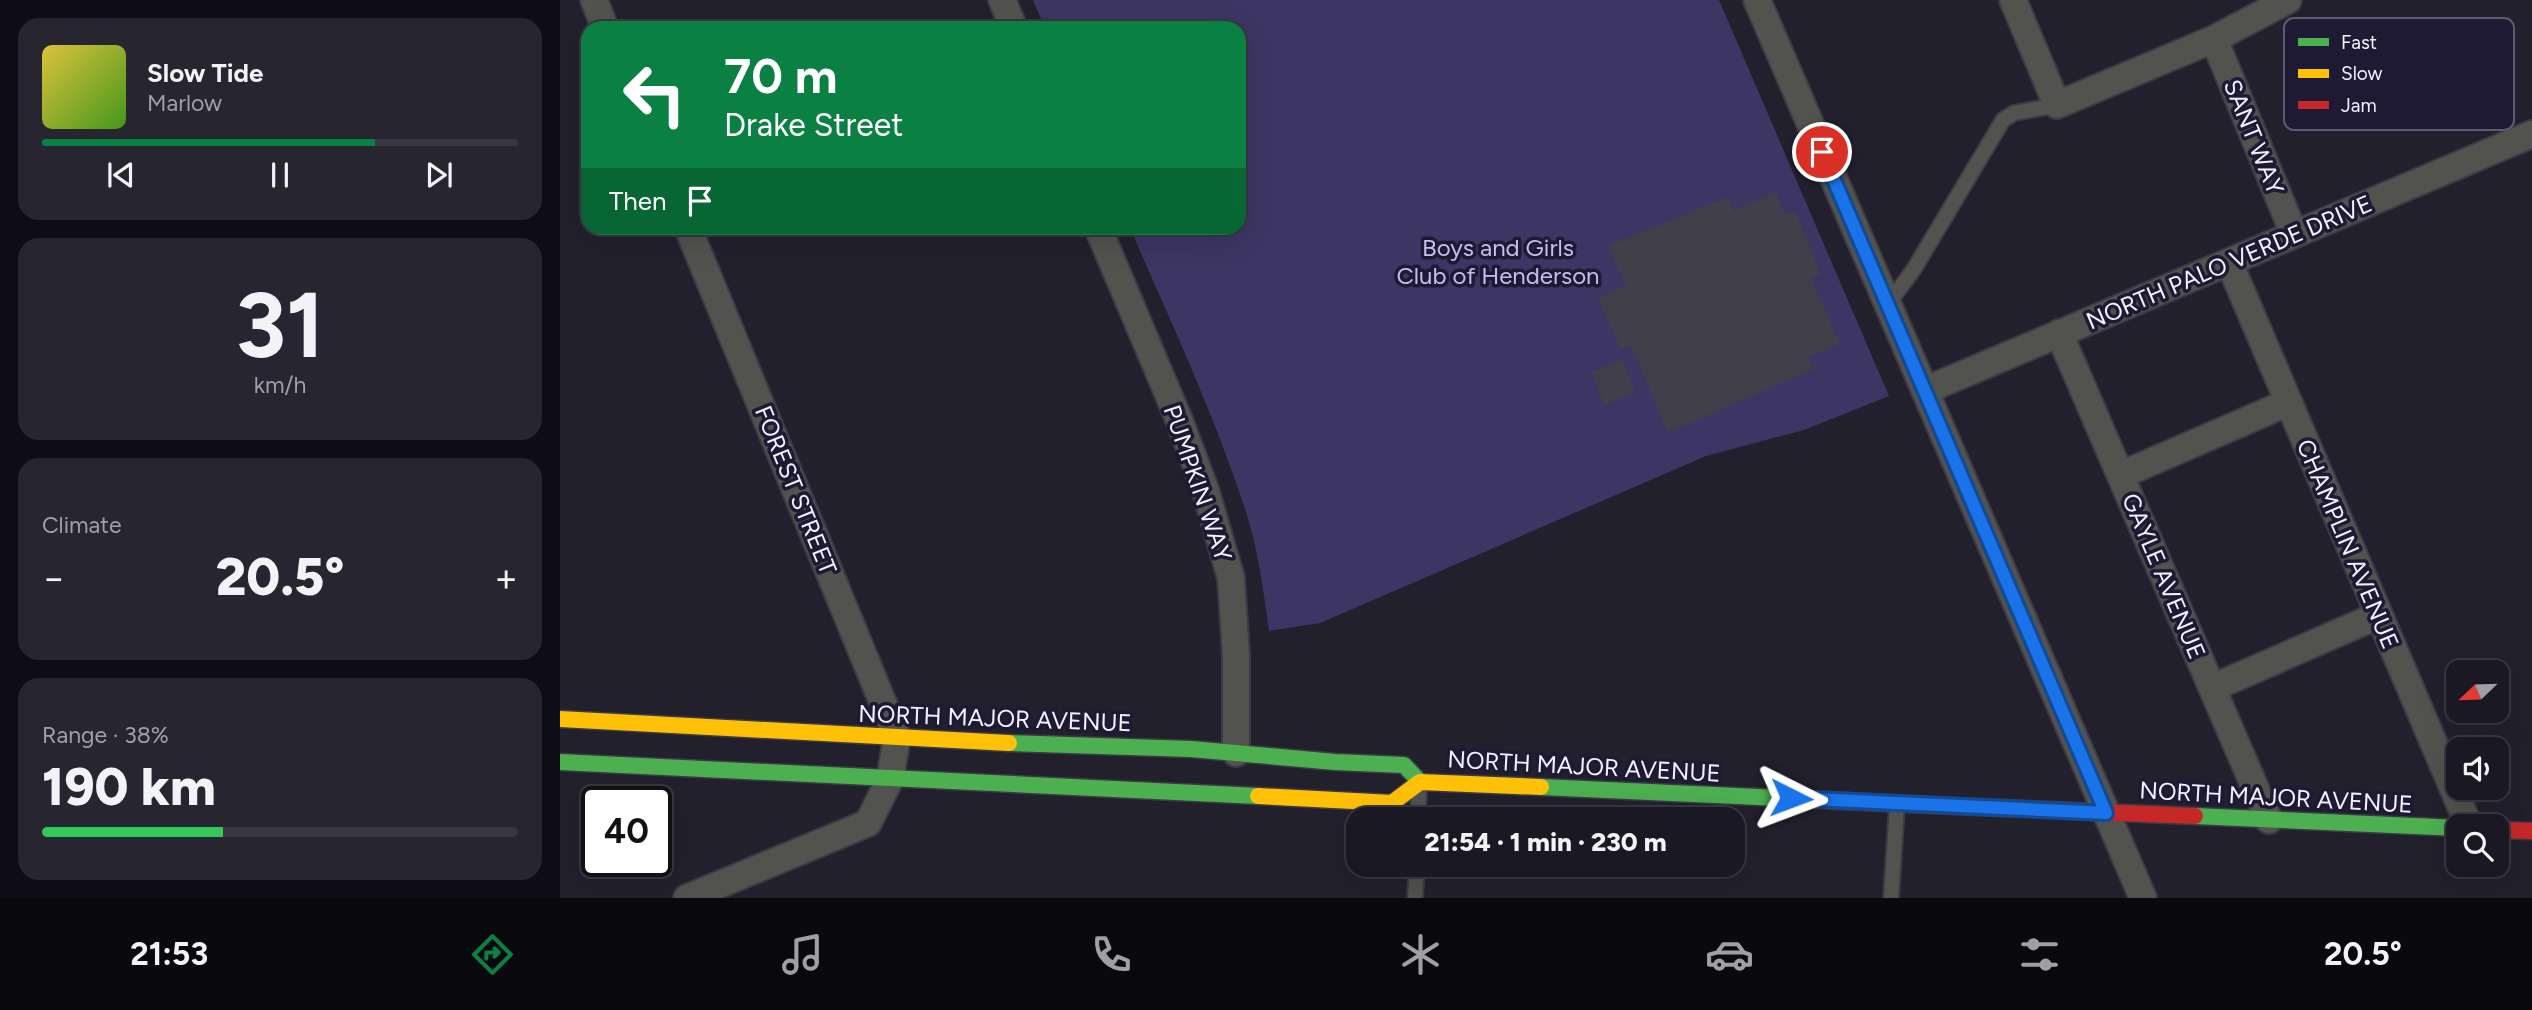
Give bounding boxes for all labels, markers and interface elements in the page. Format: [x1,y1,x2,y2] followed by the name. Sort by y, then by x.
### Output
[2284,18,2514,130] legend
[2341,31,2377,54] text: Fast
[724,46,837,105] text: 70 m
[609,49,700,140] icon: left
[147,57,263,89] text: Slow Tide
[2341,62,2383,85] text: Slow
[2218,75,2290,199] street label: SANT WAY
[147,89,222,117] text: Marlow
[2341,94,2377,117] text: Jam
[724,106,903,144] text: Drake Street
[1792,122,1852,182] pin
[1803,133,1841,171] icon: arrive
[102,156,140,194] icon: previous
[261,156,299,194] icon: pause
[420,156,458,194] icon: next
[681,182,719,220] icon: arrive
[609,185,667,217] text: Then
[2082,189,2376,335] street label: NORTH PALO VERDE DRIVE
[1397,233,1599,290] park label: Boys and Girls Club of Henderson
[236,271,325,380] text: 31
[254,371,306,399] text: km/h
[749,401,843,579] street label: FOREST STREET
[1158,401,1238,565] street label: PUMPKIN WAY
[2291,435,2405,653] street label: CHAMPLIN AVENUE
[2116,489,2212,663] street label: GAYLE AVENUE
[42,511,121,539] text: Climate
[216,546,344,608] text: 20.5°
[42,555,66,601] text: −
[494,555,518,601] text: +
[2446,660,2510,723] north arrow
[2446,660,2509,877] map controls
[858,699,1132,737] street label: NORTH MAJOR AVENUE
[42,721,169,749] text: Range · 38%
[2446,737,2509,800] button: sound
[1447,744,1721,788] street label: NORTH MAJOR AVENUE
[42,756,216,818] text: 190 km
[1754,761,1828,835] position arrow
[2139,775,2413,819] street label: NORTH MAJOR AVENUE
[581,786,672,877] speed limit sign: 40
[2446,814,2509,877] button: search
[1424,826,1667,858] text: 21:54 · 1 min · 230 m
[468,930,517,979] icon: directions
[778,930,827,979] icon: music
[1087,930,1136,979] icon: phone
[1396,930,1445,979] icon: climate
[1705,930,1754,979] icon: car
[2015,930,2064,979] icon: filters
[130,935,208,973] text: 21:53
[2324,935,2402,973] text: 20.5°

